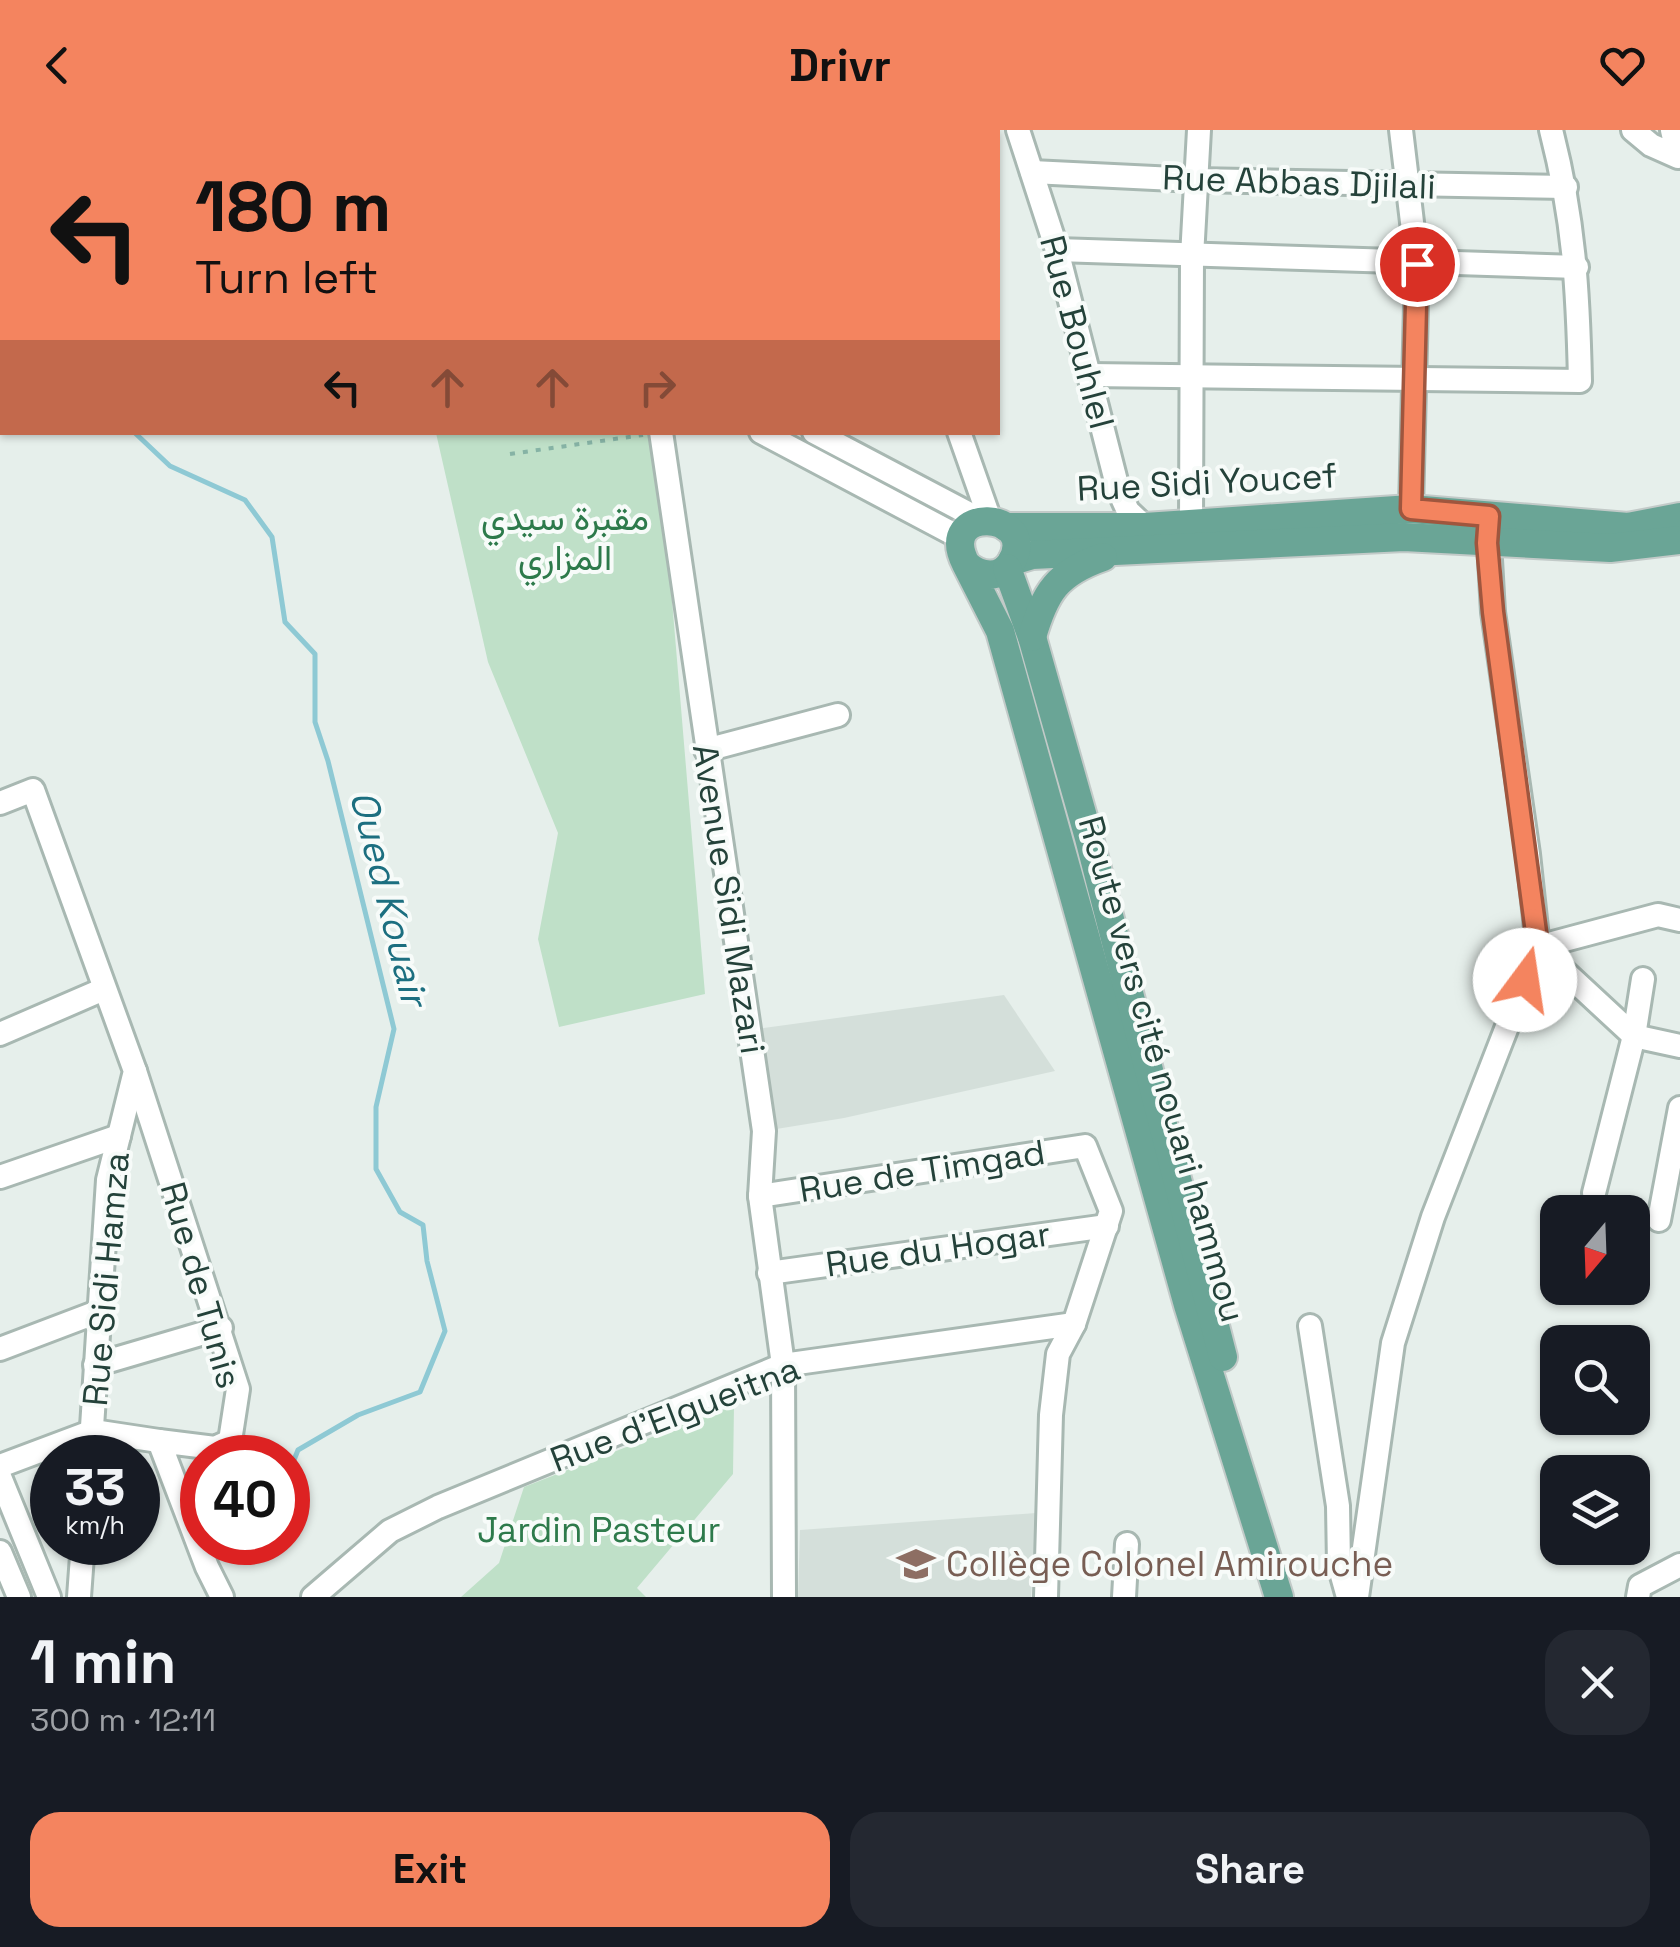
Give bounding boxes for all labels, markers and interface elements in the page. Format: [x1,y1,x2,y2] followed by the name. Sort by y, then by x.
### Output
[789,37,891,94] text: Drivr
[30,38,85,93] icon: back
[1595,38,1650,93] icon: heart
[1162,155,1436,209] street label: Rue Abbas Djilali
[195,162,392,251] text: 180 m
[30,170,160,300] icon: left
[1375,222,1460,307] pin
[1030,230,1124,434] street label: Rue Bouhlel
[1390,237,1445,292] icon: arrive
[195,249,378,306] text: Turn left
[315,360,370,415] icon: left
[420,360,475,415] icon: ahead
[525,360,580,415] icon: ahead
[630,360,685,415] icon: right
[1076,453,1338,511] street label: Rue Sidi Youcef
[481,496,649,587] park label: مقبرة سيدي المزاري
[683,741,775,1057] street label: Avenue Sidi Mazari
[339,785,440,1014] water label: Oued Kouair
[1069,811,1255,1327] street label: Route vers cité nouari hammou
[1473,928,1577,1032] position arrow
[796,1130,1048,1212] street label: Rue de Timgad
[73,1150,139,1408] street label: Rue Sidi Hamza
[151,1177,251,1393] street label: Rue de Tunis
[1540,1195,1650,1305] north arrow
[1540,1195,1650,1565] map controls
[823,1211,1053,1287] street label: Rue du Hogar
[1540,1325,1650,1435] button: search
[544,1346,806,1482] street label: Rue d'Elgueitna
[180,1435,310,1565] speed limit sign: 40
[1540,1455,1650,1565] button: layers
[65,1456,125,1520] text: 33
[477,1508,721,1552] park label: Jardin Pasteur
[65,1509,125,1541] text: km/h
[946,1542,1393,1586] place label: Collège Colonel Amirouche
[895,1543,937,1585] school or university icon: Collège Colonel Amirouche
[30,1624,177,1701] text: 1 min
[1545,1630,1650,1735] button: close
[30,1700,216,1740] text: 300 m · 12:11
[30,1812,830,1927] button: Exit
[850,1812,1650,1927] button: Share

